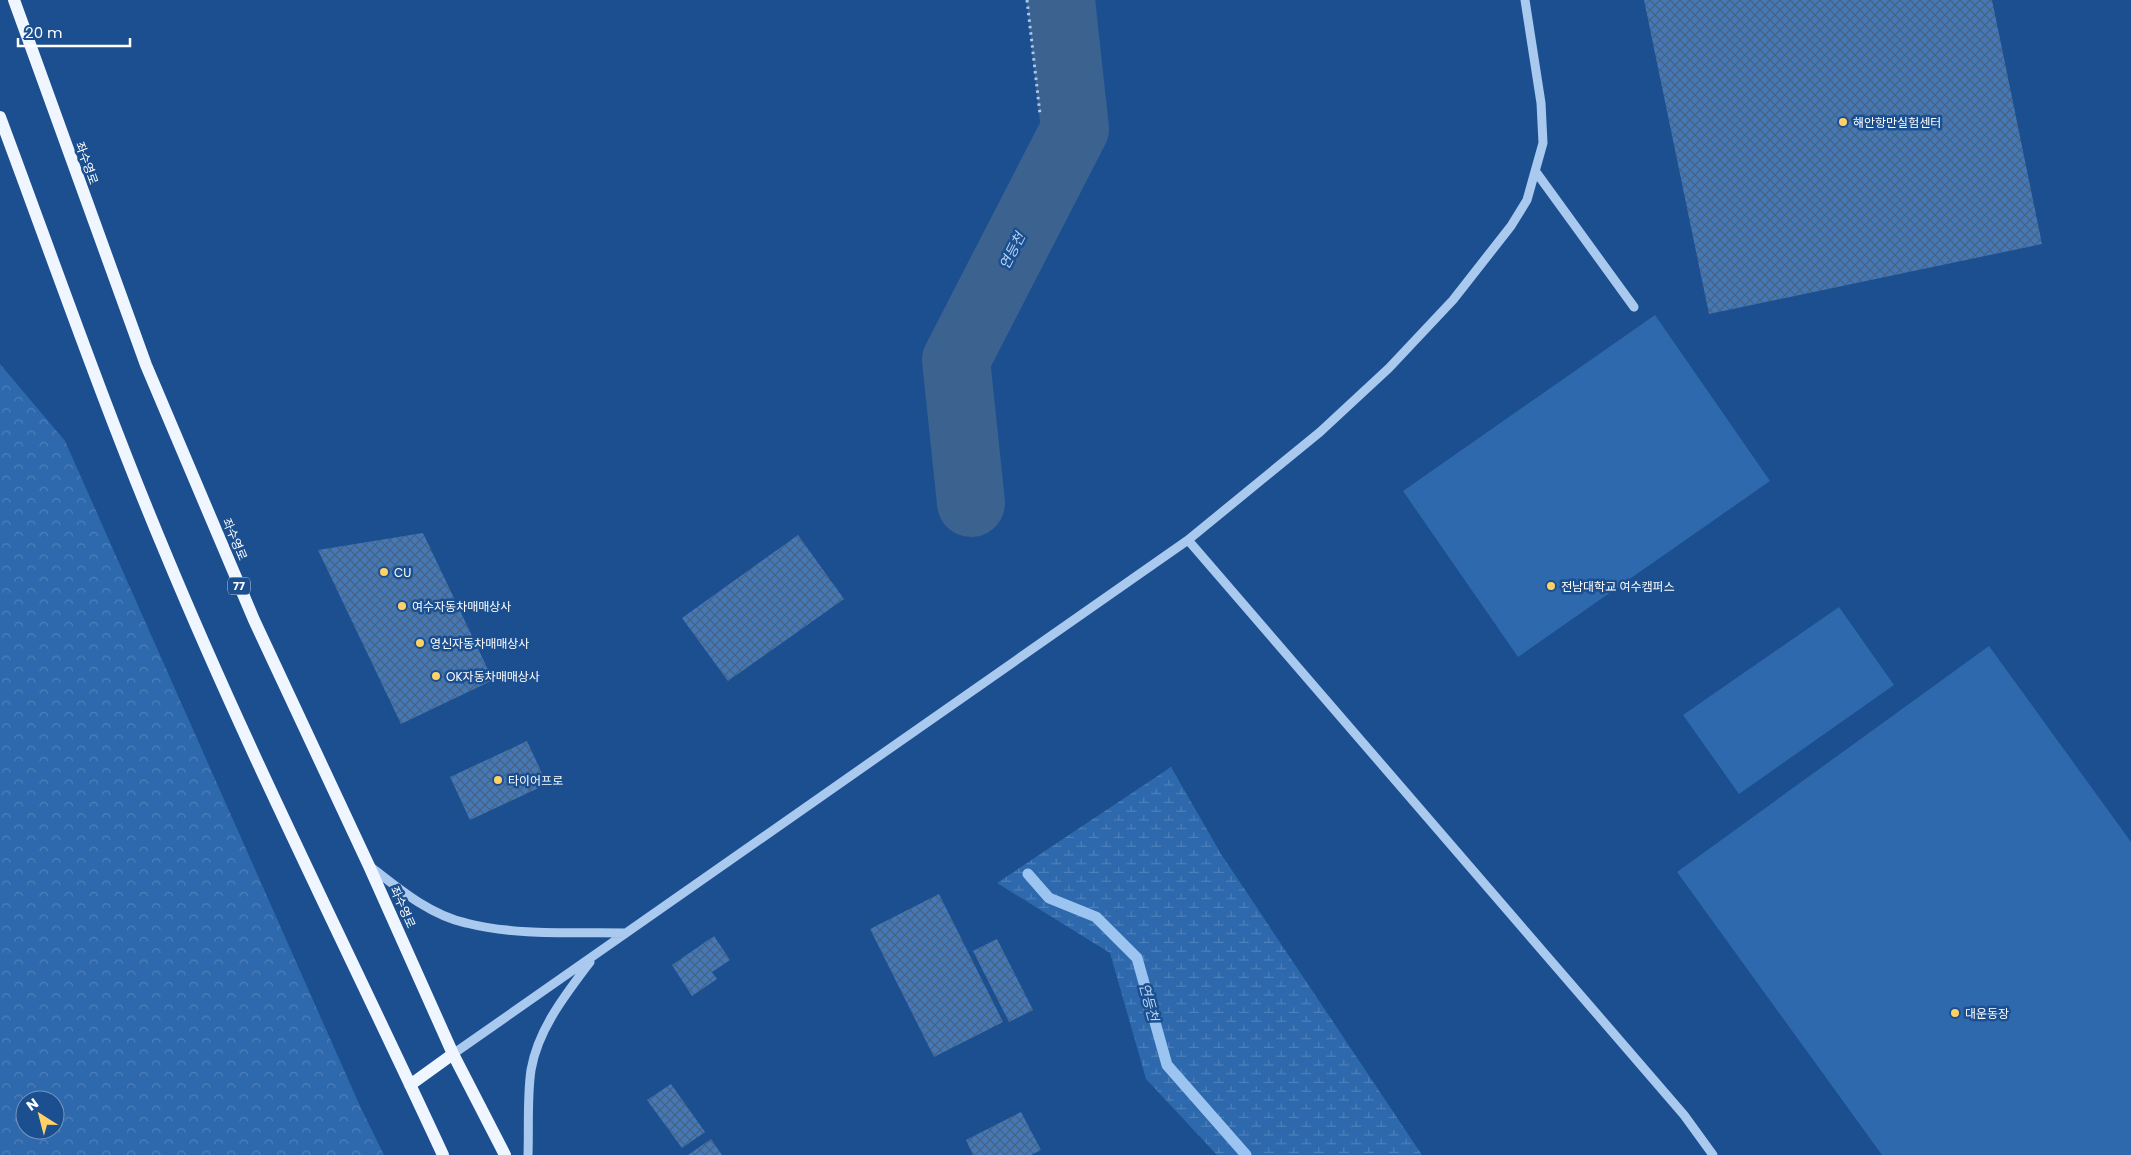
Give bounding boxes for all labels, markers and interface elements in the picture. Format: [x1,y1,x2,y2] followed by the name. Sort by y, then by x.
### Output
[18,15,130,47] scale bar
[25,22,63,43] text: 20 m
[1853,114,1941,131] place label: 해안항만실험센터
[1837,116,1849,128] marker: 해안항만실험센터
[71,139,103,187] street label: 좌수영로
[994,228,1030,273] water label: 연등천
[219,515,251,563] street label: 좌수영로
[394,564,411,581] place label: CU
[378,566,390,578] marker: CU
[228,578,250,594] road number: 77
[1561,578,1675,595] place label: 전남대학교 여수캠퍼스
[1545,580,1557,592] marker: 전남대학교 여수캠퍼스
[412,598,511,615] place label: 여수자동차매매상사
[396,600,408,612] marker: 여수자동차매매상사
[430,635,529,652] place label: 영신자동차매매상사
[414,637,426,649] marker: 영신자동차매매상사
[446,668,540,685] place label: OK자동차매매상사
[430,670,442,682] marker: OK자동차매매상사
[508,772,563,789] place label: 타이어프로
[492,774,504,786] marker: 타이어프로
[386,883,420,931] street label: 좌수영로
[1134,981,1164,1024] water label: 연등천
[1965,1005,2009,1022] place label: 대운동장
[1949,1007,1961,1019] marker: 대운동장
[15,1090,65,1140] north arrow
[22,1093,42,1116] text: N

